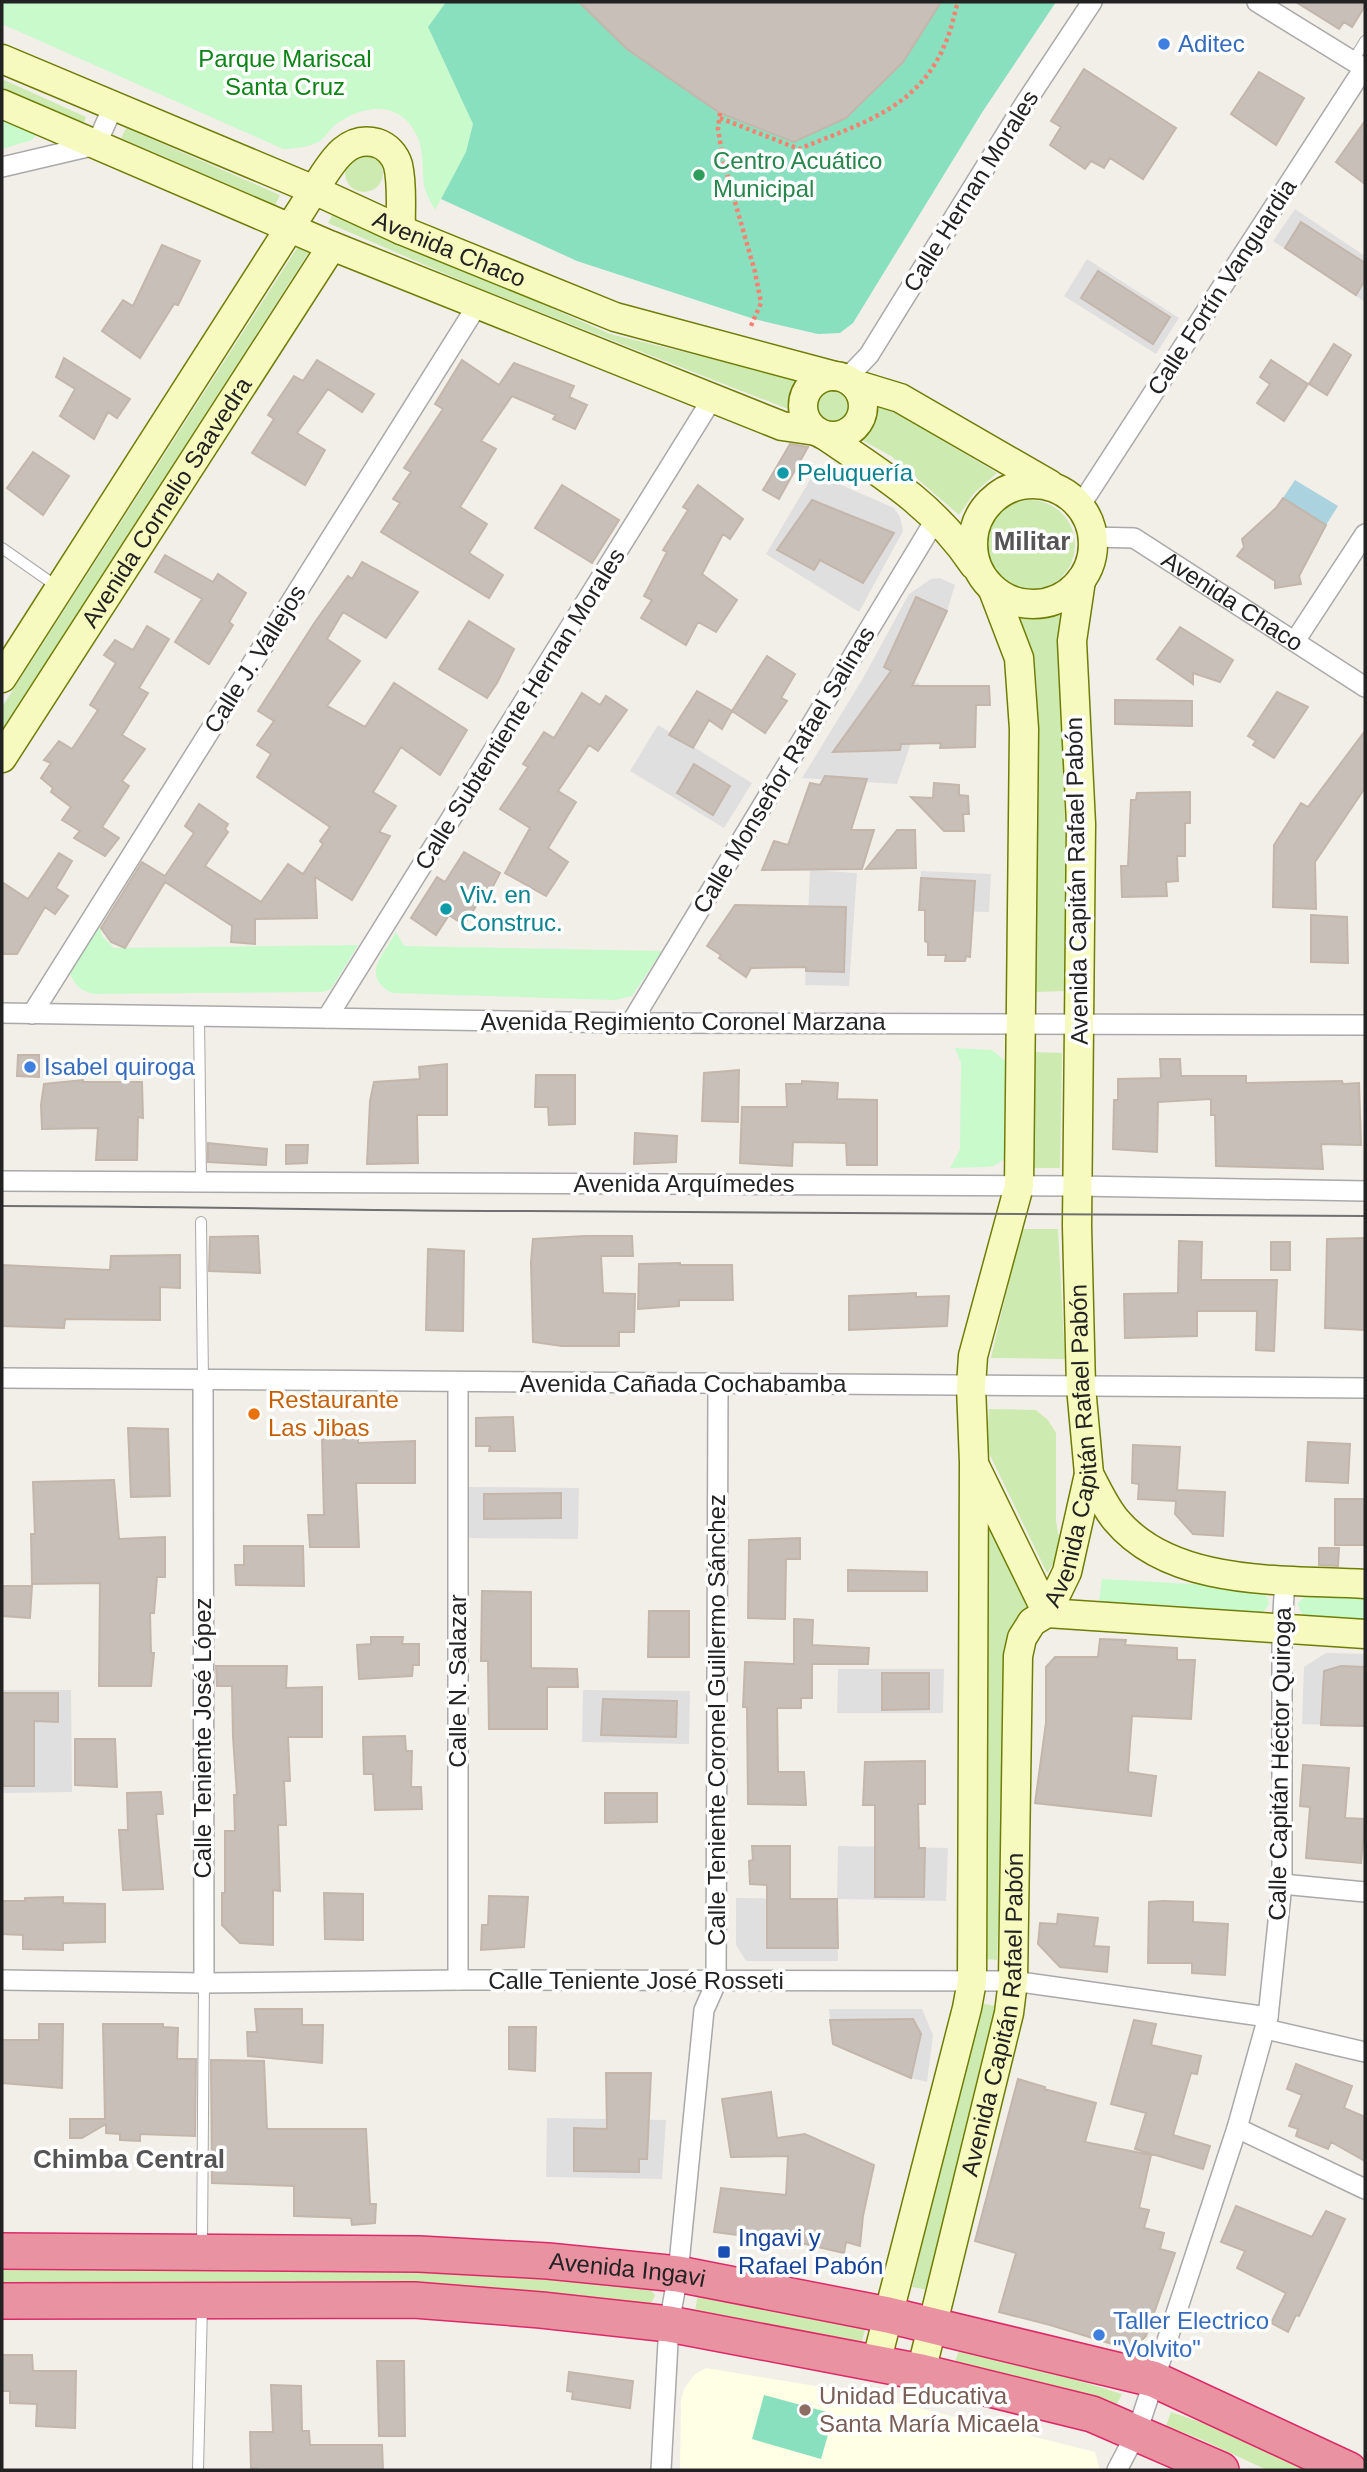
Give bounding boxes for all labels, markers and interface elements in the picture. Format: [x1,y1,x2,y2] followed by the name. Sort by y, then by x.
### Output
[1178,30,1245,57] place label: Aditec
[1156,36,1172,52] marker: Aditec
[198,45,372,100] park label: Parque Mariscal Santa Cruz
[898,85,1044,296] street label: Calle Hernan Morales
[713,147,882,202] place label: Centro Acuático Municipal
[691,167,707,183] marker: Centro Acuático Municipal
[1142,173,1302,400] street label: Calle Fortín Vanguardia
[369,205,530,292] street label: Avenida Chaco
[76,372,257,632] street label: Avenida Cornelio Saavedra
[797,459,914,486] place label: Peluquería
[775,465,791,481] marker: Peluquería
[994,526,1070,556] district label: Militar
[409,543,630,874] street label: Calle Subtentiente Hernan Morales
[1157,546,1308,656] street label: Avenida Chaco
[198,580,311,738] street label: Calle J. Vallejos
[687,622,880,918] street label: Calle Monseñor Rafael Salinas
[1060,717,1093,1045] street label: Avenida Capitán Rafael Pabón
[460,881,563,936] place label: Viv. en Construc.
[438,901,454,917] marker: Viv. en Construc.
[480,1008,886,1035] street label: Avenida Regimiento Coronel Marzana
[44,1053,195,1080] place label: Isabel quiroga
[22,1059,38,1075] marker: Isabel quiroga
[573,1170,795,1197] street label: Avenida Arquímedes
[1038,1284,1102,1611] street label: Avenida Capitán Rafael Pabón
[520,1370,847,1397] street label: Avenida Cañada Cochabamba
[268,1386,399,1441] place label: Restaurante Las Jibas
[246,1406,262,1422] marker: Restaurante Las Jibas
[703,1494,730,1946] street label: Calle Teniente Coronel Guillermo Sánchez
[444,1594,471,1768] street label: Calle N. Salazar
[189,1597,216,1879] street label: Calle Teniente José López
[1263,1606,1296,1921] street label: Calle Capitán Héctor Quiroga
[955,1853,1028,2179] street label: Avenida Capitán Rafael Pabón
[488,1967,784,1994] street label: Calle Teniente José Rosseti
[33,2144,225,2174] district label: Chimba Central
[738,2224,883,2279] place label: Ingavi y Rafael Pabón
[716,2244,732,2260] marker: Ingavi y Rafael Pabón
[548,2247,708,2292] street label: Avenida Ingavi
[1113,2307,1269,2362] place label: Taller Electrico "Volvito"
[1091,2327,1107,2343] marker: Taller Electrico "Volvito"
[819,2382,1040,2437] place label: Unidad Educativa Santa María Micaela
[797,2402,813,2418] marker: Unidad Educativa Santa María Micaela

